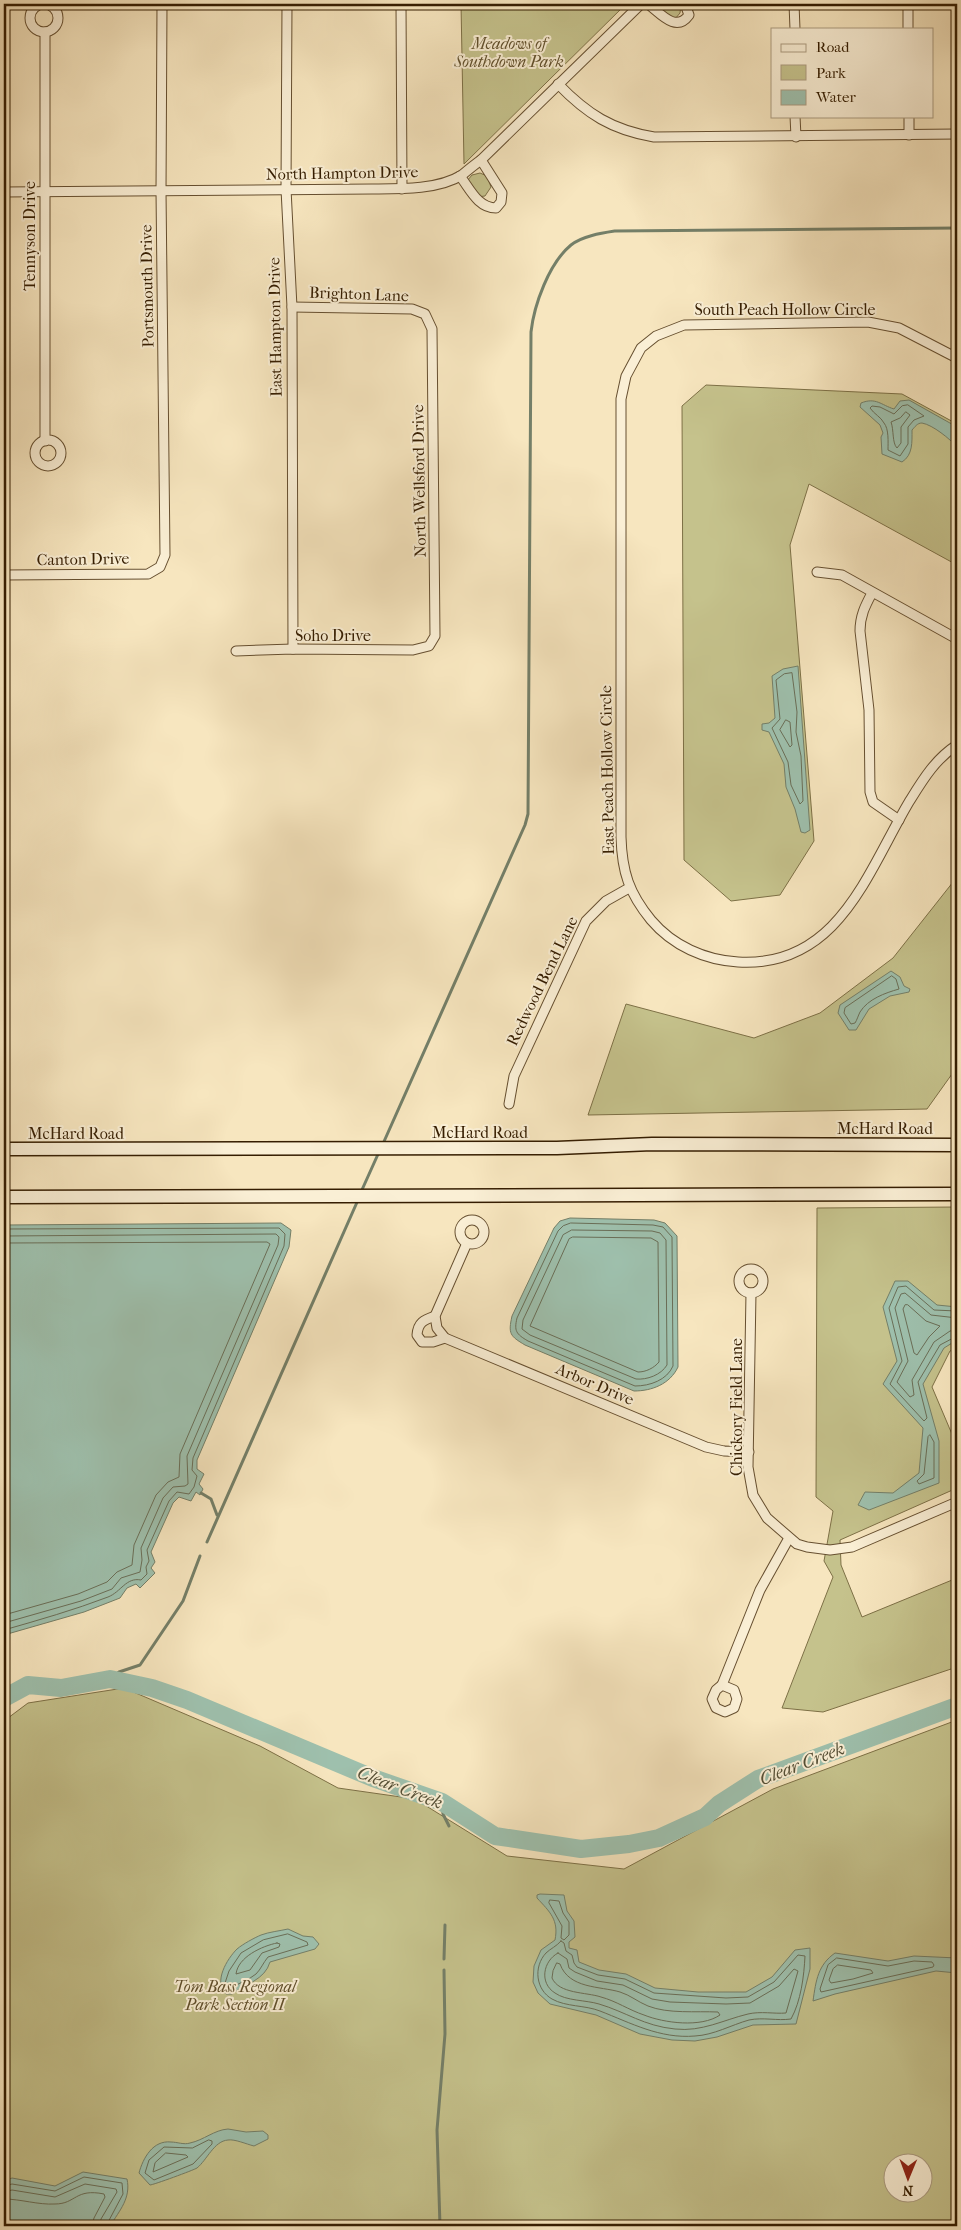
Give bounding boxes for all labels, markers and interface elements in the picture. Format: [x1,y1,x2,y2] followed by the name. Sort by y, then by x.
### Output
[771,28,934,118] legend
[453,34,564,71] park label: Meadows of Southdown Park
[816,38,850,56] text: Road
[816,64,846,82] text: Park
[815,88,856,106] text: Water
[266,162,418,184] street label: North Hampton Drive
[20,181,39,291] street label: Tennyson Drive
[136,224,158,348] street label: Portsmouth Drive
[264,257,286,397] street label: East Hampton Drive
[309,283,409,305] street label: Brighton Lane
[694,300,876,319] street label: South Peach Hollow Circle
[408,404,430,558] street label: North Wellsford Drive
[36,549,130,569] street label: Canton Drive
[295,626,371,645] street label: Soho Drive
[596,685,618,855] street label: East Peach Hollow Circle
[502,913,582,1049] street label: Redwood Bend Lane
[837,1119,933,1138] street label: McHard Road
[432,1123,528,1142] street label: McHard Road
[28,1124,124,1143] street label: McHard Road
[727,1338,746,1476] street label: Chickory Field Lane
[552,1359,637,1409] street label: Arbor Drive
[756,1738,848,1790] water label: Clear Creek
[354,1762,446,1814] water label: Clear Creek
[174,1977,298,2014] park label: Tom Bass Regional Park Section II
[884,2152,934,2202] north arrow
[902,2182,913,2199] text: N

